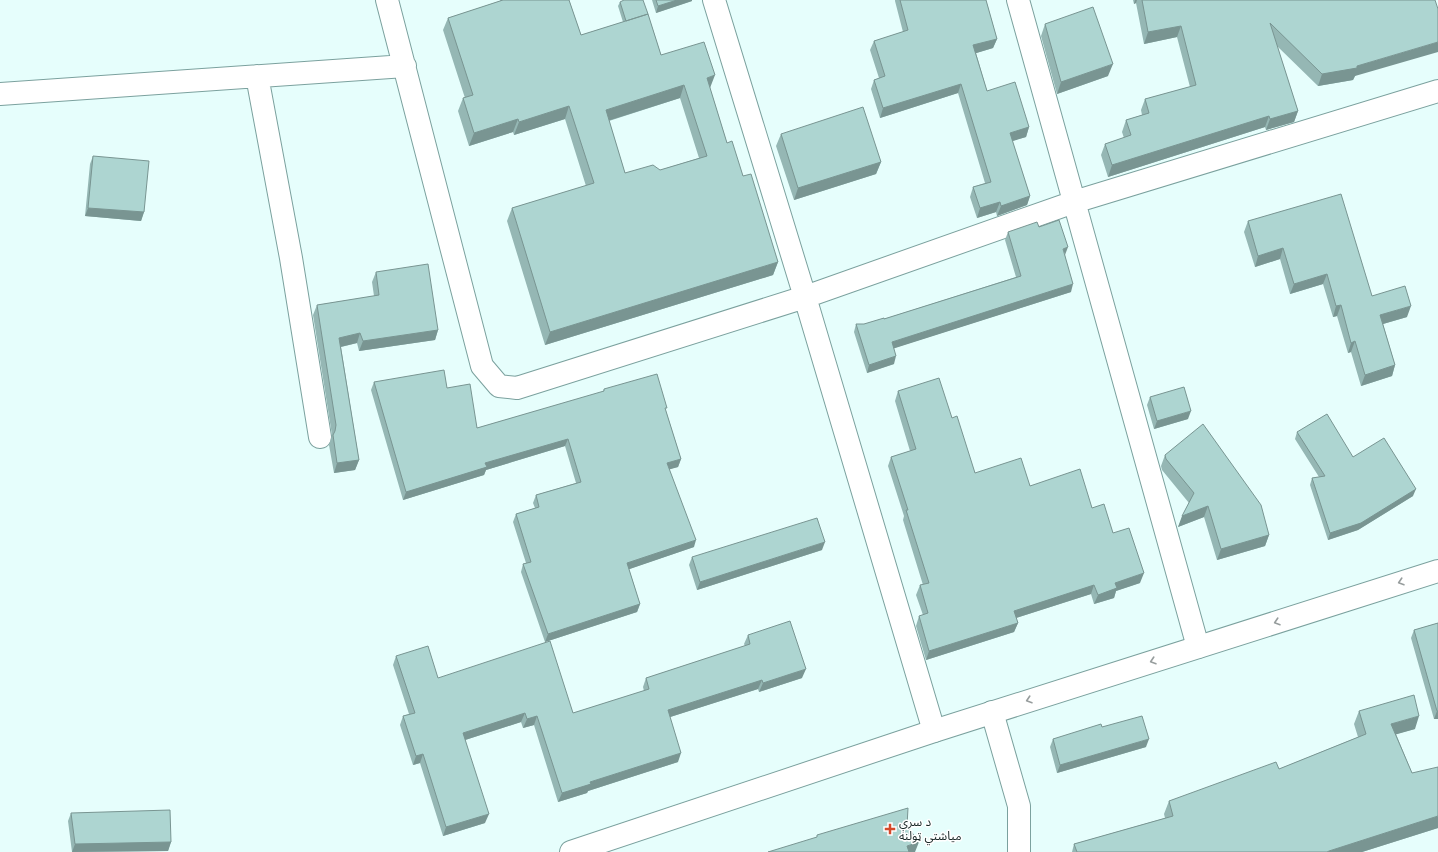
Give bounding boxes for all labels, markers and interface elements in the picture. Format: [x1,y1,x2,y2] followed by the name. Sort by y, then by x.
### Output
[1397,578,1404,586] one-way arrow
[1274,617,1281,626] one-way arrow
[1150,656,1157,665] one-way arrow
[1026,696,1033,704] one-way arrow
[899,815,962,846] place label: د سرې مياشتي ټولنه
[884,823,896,835] marker: د سرې مياشتي ټولنه

